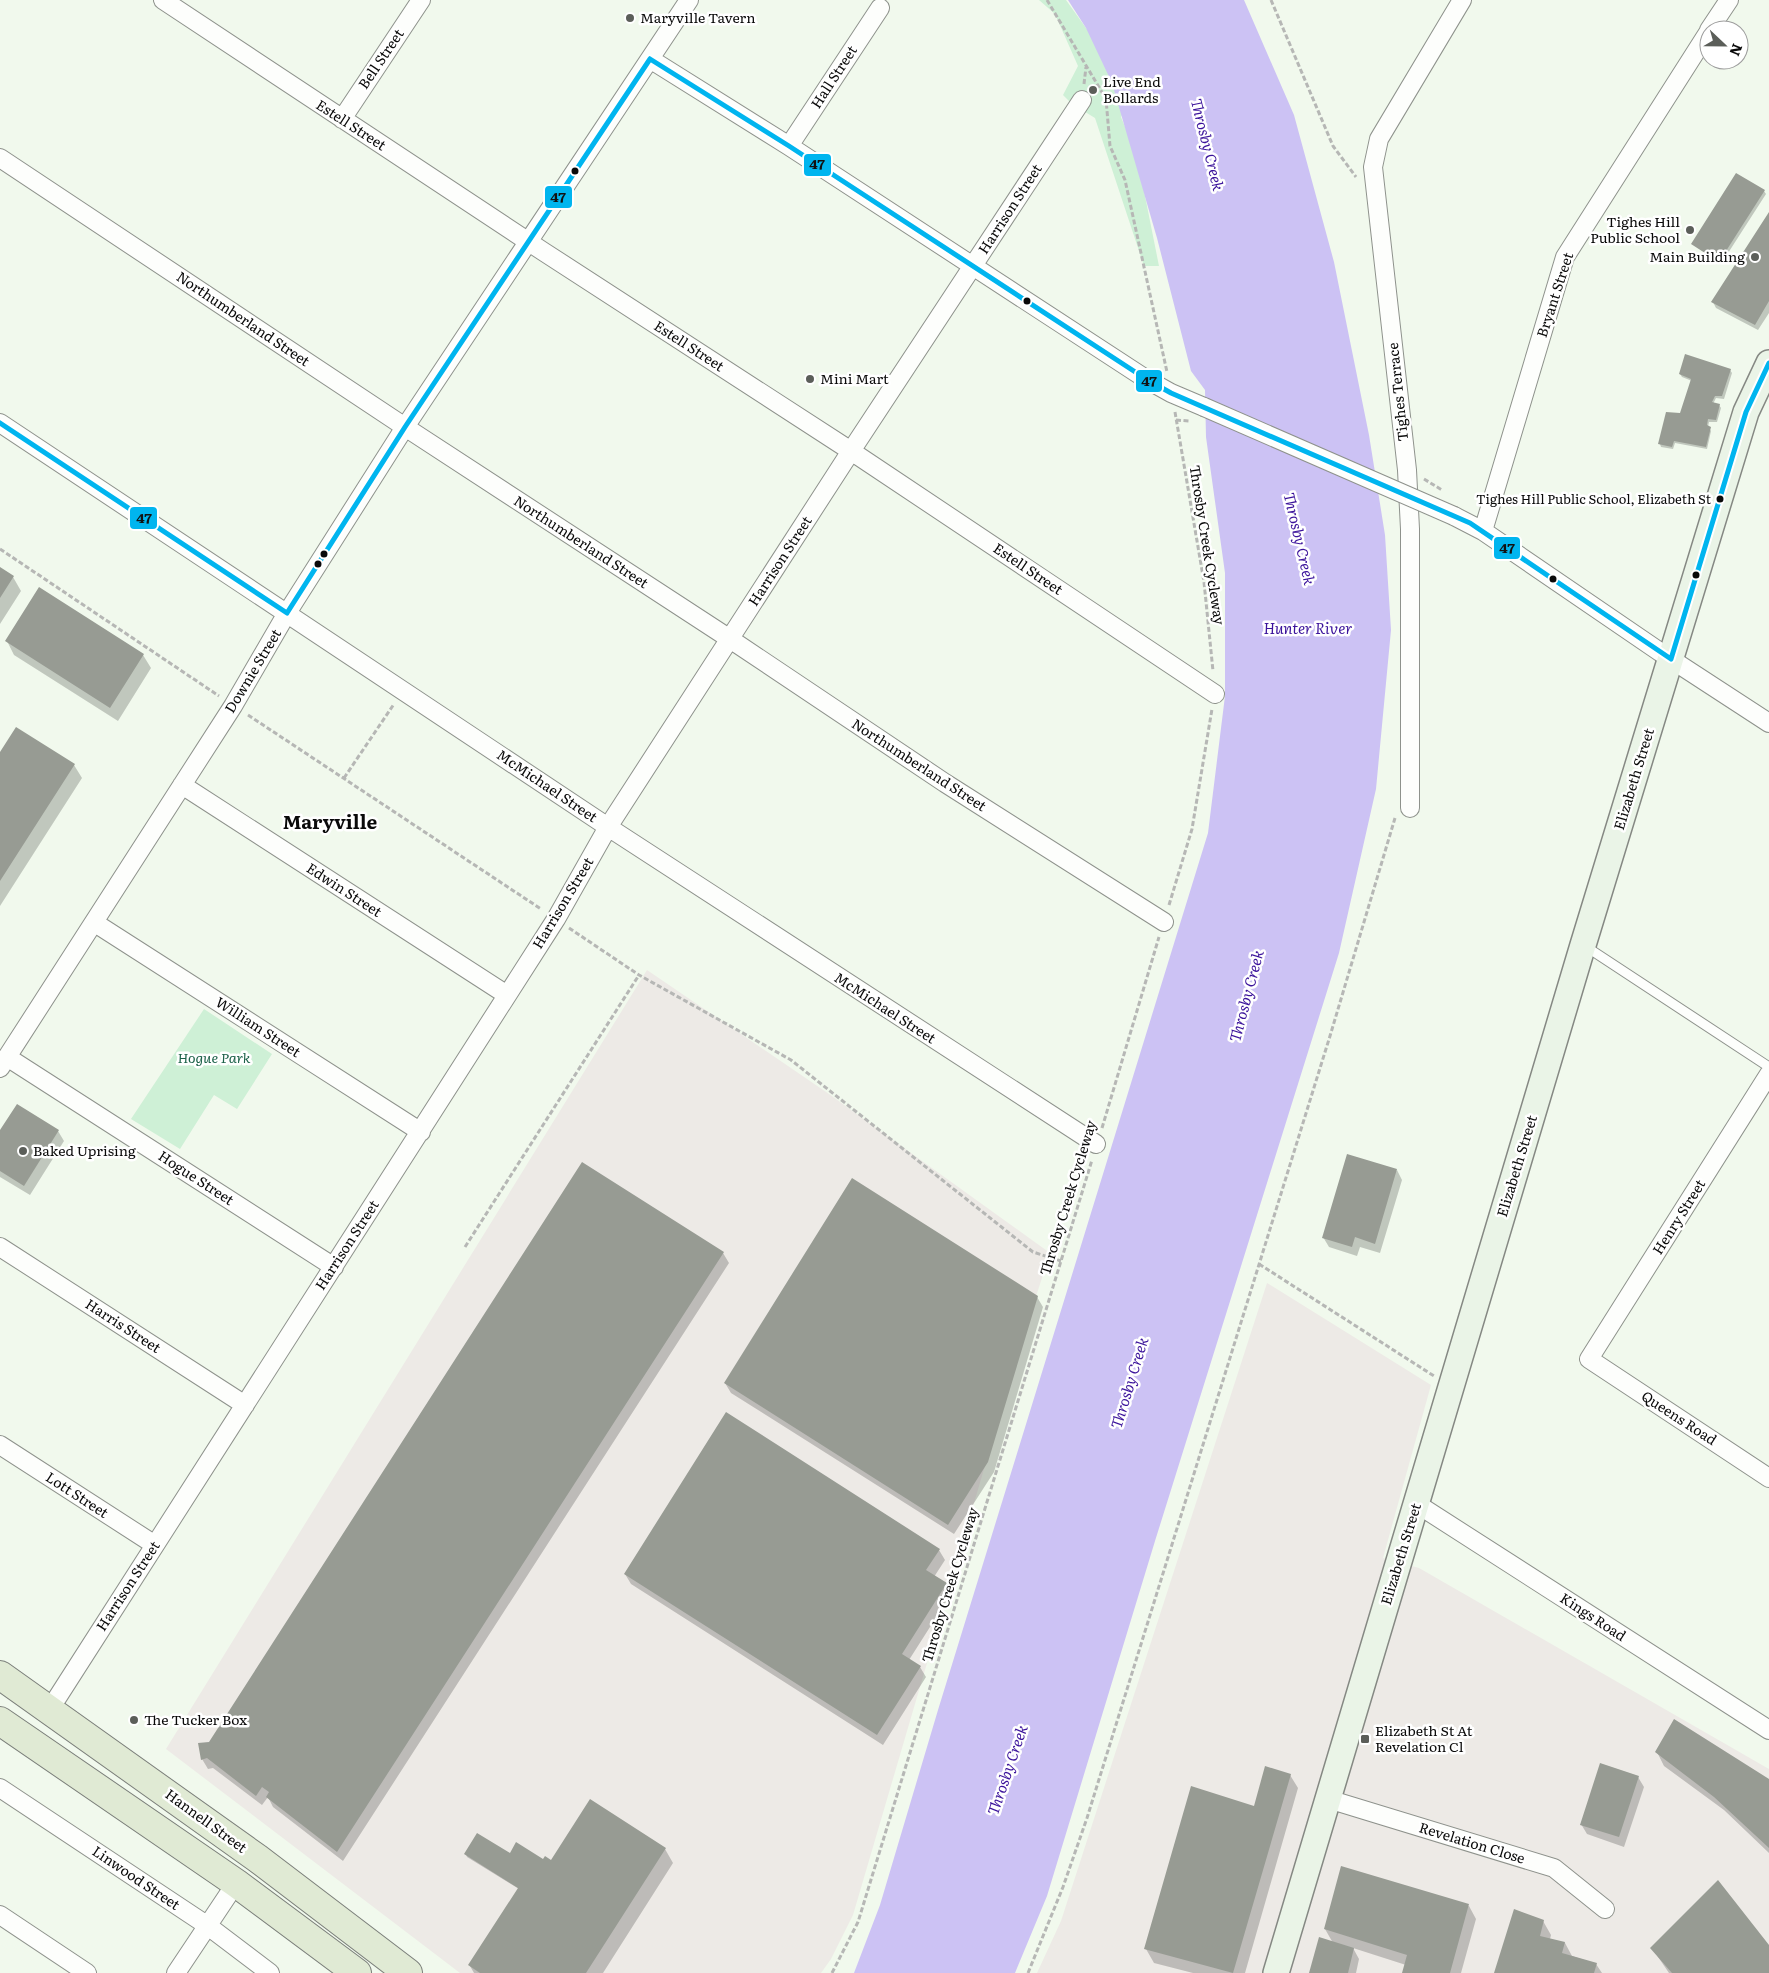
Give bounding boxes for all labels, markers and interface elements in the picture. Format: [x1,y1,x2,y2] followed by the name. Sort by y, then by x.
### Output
[640,7,755,27] place label: Maryville Tavern
[624,12,636,24] marker: Maryville Tavern
[1699,20,1749,70] north arrow
[353,24,408,92] street label: Bell Street
[805,41,861,112] street label: Hall Street
[1725,41,1748,60] text: N
[1103,71,1161,107] place label: Live End Bollards
[1087,84,1099,96] marker: Live End Bollards
[313,94,391,155] street label: Estell Street
[1186,96,1231,194] water label: Throsby Creek
[803,153,832,177] line badge: 47
[809,153,825,173] text: 47
[973,159,1046,257] street label: Harrison Street
[570,166,580,176] unlabelled marker
[544,185,573,209] line badge: 47
[550,186,566,206] text: 47
[1590,211,1680,247] place label: Tighes Hill Public School
[1684,224,1696,236] marker: Tighes Hill Public School
[1649,246,1745,266] place label: Main Building
[1531,249,1577,340] street label: Bryant Street
[1749,251,1761,263] marker: Main Building
[173,266,314,371] street label: Northumberland Street
[1022,296,1032,306] unlabelled marker
[651,315,729,376] street label: Estell Street
[1382,342,1412,443] street label: Tighes Terrace
[820,368,889,388] place label: Mini Mart
[1135,369,1163,393] line badge: 47
[1141,370,1157,390] text: 47
[804,373,816,385] marker: Mini Mart
[1185,464,1231,627] street label: Throsby Creek Cycleway
[1476,489,1712,508] place label: Tighes Hill Public School, Elizabeth St
[510,490,653,592] street label: Northumberland Street
[1279,490,1322,588] water label: Throsby Creek
[1715,494,1725,504] marker: Tighes Hill Public School, Elizabeth St
[129,506,158,530] line badge: 47
[136,507,152,527] text: 47
[743,511,816,609] street label: Harrison Street
[1493,536,1521,560] line badge: 47
[1499,537,1515,557] text: 47
[990,538,1068,599] street label: Estell Street
[319,549,329,559] unlabelled marker
[313,559,323,569] unlabelled marker
[1691,570,1701,580] unlabelled marker
[1548,574,1558,584] unlabelled marker
[1264,616,1352,639] water label: Hunter River
[219,624,285,716] street label: Downie Street
[848,713,991,815] street label: Northumberland Street
[1608,725,1658,832] street label: Elizabeth Street
[493,744,602,827] street label: McMichael Street
[283,807,377,835] district label: Maryville
[527,853,598,952] street label: Harrison Street
[303,857,386,921] street label: Edwin Street
[1222,946,1269,1044] water label: Throsby Creek
[831,967,941,1048] street label: McMichael Street
[212,991,305,1061] street label: William Street
[178,1047,251,1067] park label: Hogue Park
[1491,1112,1541,1219] street label: Elizabeth Street
[1034,1117,1100,1278] street label: Throsby Creek Cycleway
[33,1140,136,1160] place label: Baked Uprising
[17,1145,29,1157] marker: Baked Uprising
[155,1145,239,1209] street label: Hogue Street
[1647,1175,1709,1258] street label: Henry Street
[310,1195,383,1293] street label: Harrison Street
[82,1293,165,1357] street label: Harris Street
[1104,1333,1154,1431] water label: Throsby Creek
[1638,1385,1721,1449] street label: Queens Road
[42,1466,113,1522] street label: Lott Street
[1375,1500,1425,1607] street label: Elizabeth Street
[916,1504,982,1665] street label: Throsby Creek Cycleway
[91,1536,164,1634] street label: Harrison Street
[1557,1587,1631,1645] street label: Kings Road
[144,1709,247,1729] place label: The Tucker Box
[128,1714,140,1726] marker: The Tucker Box
[1375,1720,1473,1756] place label: Elizabeth St At Revelation Cl
[980,1721,1033,1818] water label: Throsby Creek
[1359,1733,1371,1745] marker: Elizabeth St At Revelation Cl
[162,1784,252,1857] street label: Hannell Street
[1417,1816,1528,1868] street label: Revelation Close
[89,1840,185,1914] street label: Linwood Street

